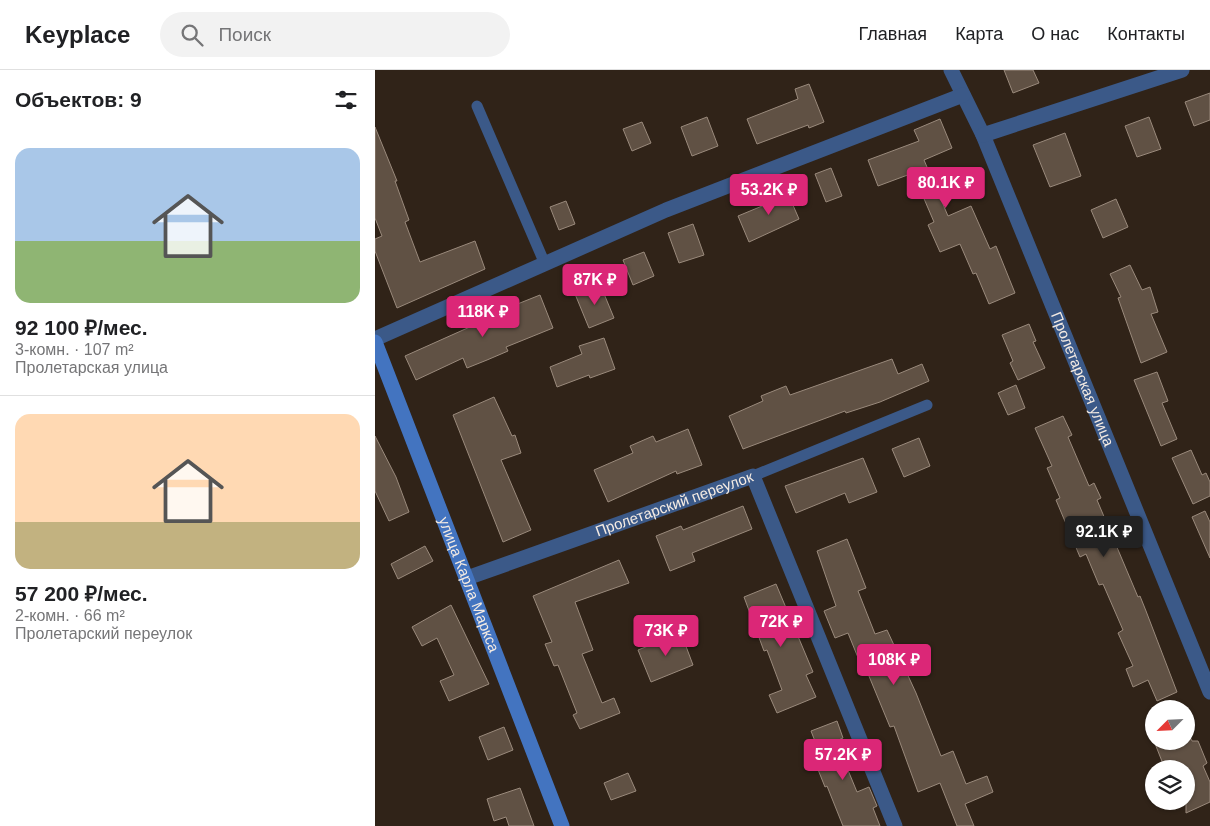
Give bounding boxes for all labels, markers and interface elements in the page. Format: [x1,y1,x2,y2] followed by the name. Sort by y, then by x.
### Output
[160,12,510,57] search box
[25,21,130,48] text: Keyplace
[178,21,206,49] icon: search
[218,24,271,45] text: Поиск
[859,24,927,44] text: Главная
[955,24,1003,44] text: Карта
[1031,24,1079,44] text: О нас
[1107,24,1185,44] text: Контакты
[332,86,360,114] icon: filters
[15,88,142,111] text: Объектов: 9
[900,166,992,209] pin: 80.1K ₽
[723,174,815,216] pin: 53.2K ₽
[918,174,974,191] text: 80.1K ₽
[143,181,233,271] icon: home
[741,181,797,198] text: 53.2K ₽
[560,264,630,306] pin: 87K ₽
[573,271,617,288] text: 87K ₽
[442,296,524,338] pin: 118K ₽
[457,303,509,320] text: 118K ₽
[1048,309,1118,449] street label: Пролетарская улица
[15,316,148,339] text: 92 100 ₽/мес.
[15,341,134,358] text: 3-комн. · 107 m²
[15,359,168,376] text: Пролетарская улица
[143,446,233,536] icon: home
[593,468,756,540] street label: Пролетарский переулок
[435,514,503,655] street label: улица Карла Маркса
[1058,516,1150,558] pin: 92.1K ₽
[1076,523,1132,540] text: 92.1K ₽
[15,582,148,605] text: 57 200 ₽/мес.
[746,606,816,648] pin: 72K ₽
[15,607,125,624] text: 2-комн. · 66 m²
[759,613,803,630] text: 72K ₽
[631,614,701,657] pin: 73K ₽
[644,622,688,639] text: 73K ₽
[15,625,192,642] text: Пролетарский переулок
[853,644,935,686] pin: 108K ₽
[868,651,920,668] text: 108K ₽
[1145,700,1195,750] north arrow
[1145,700,1195,810] map controls
[797,738,889,781] pin: 57.2K ₽
[815,746,871,763] text: 57.2K ₽
[1145,760,1195,810] button: layers

